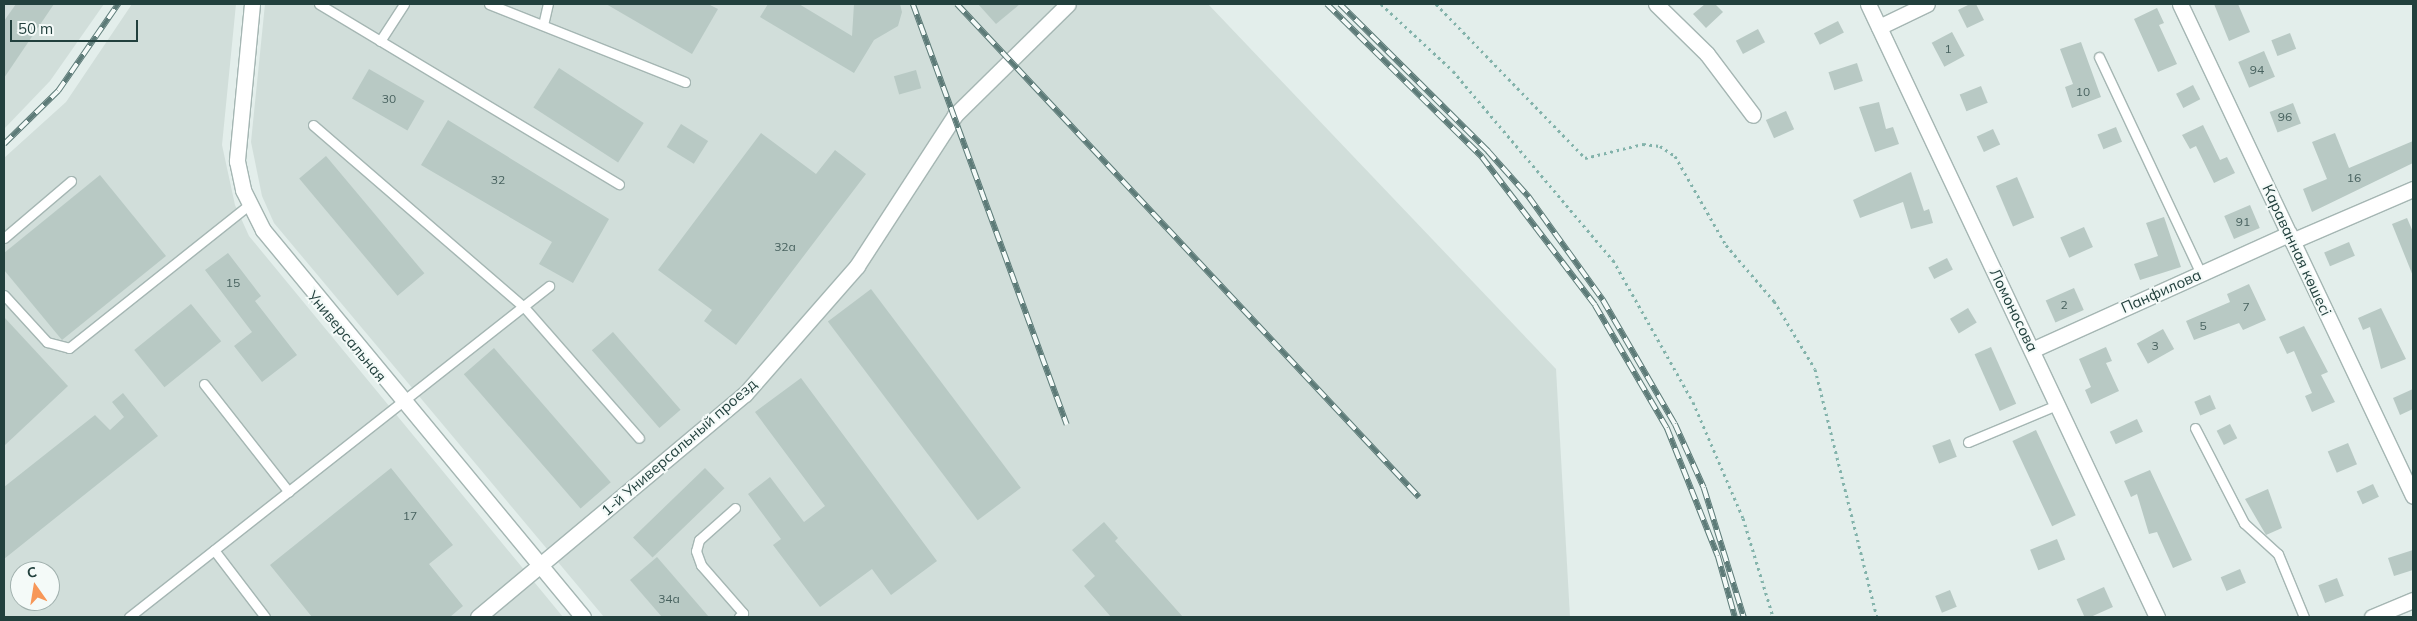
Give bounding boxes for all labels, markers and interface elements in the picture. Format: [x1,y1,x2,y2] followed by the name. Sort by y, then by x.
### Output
[12,10,140,42] scale bar
[18,19,53,38] text: 50 m
[1944,42,1952,56] house number: 1
[2250,63,2264,77] house number: 94
[2076,85,2090,99] house number: 10
[382,92,396,106] house number: 30
[2278,110,2292,124] house number: 96
[2347,171,2361,185] house number: 16
[491,173,505,187] house number: 32
[2259,182,2335,318] street label: Караванная көшесі
[2236,215,2250,229] house number: 91
[774,240,796,254] house number: 32а
[1986,265,2042,355] street label: Ломоносова
[2118,265,2204,317] street label: Панфилова
[226,276,240,290] house number: 15
[304,287,390,385] street label: Универсальная
[2060,298,2068,312] house number: 2
[2242,300,2250,314] house number: 7
[2199,319,2207,333] house number: 5
[2151,339,2159,353] house number: 3
[598,375,760,519] street label: 1-й Универсальный проезд
[403,509,417,523] house number: 17
[10,561,60,611] north arrow
[25,563,39,582] text: С
[658,592,680,606] house number: 34а

